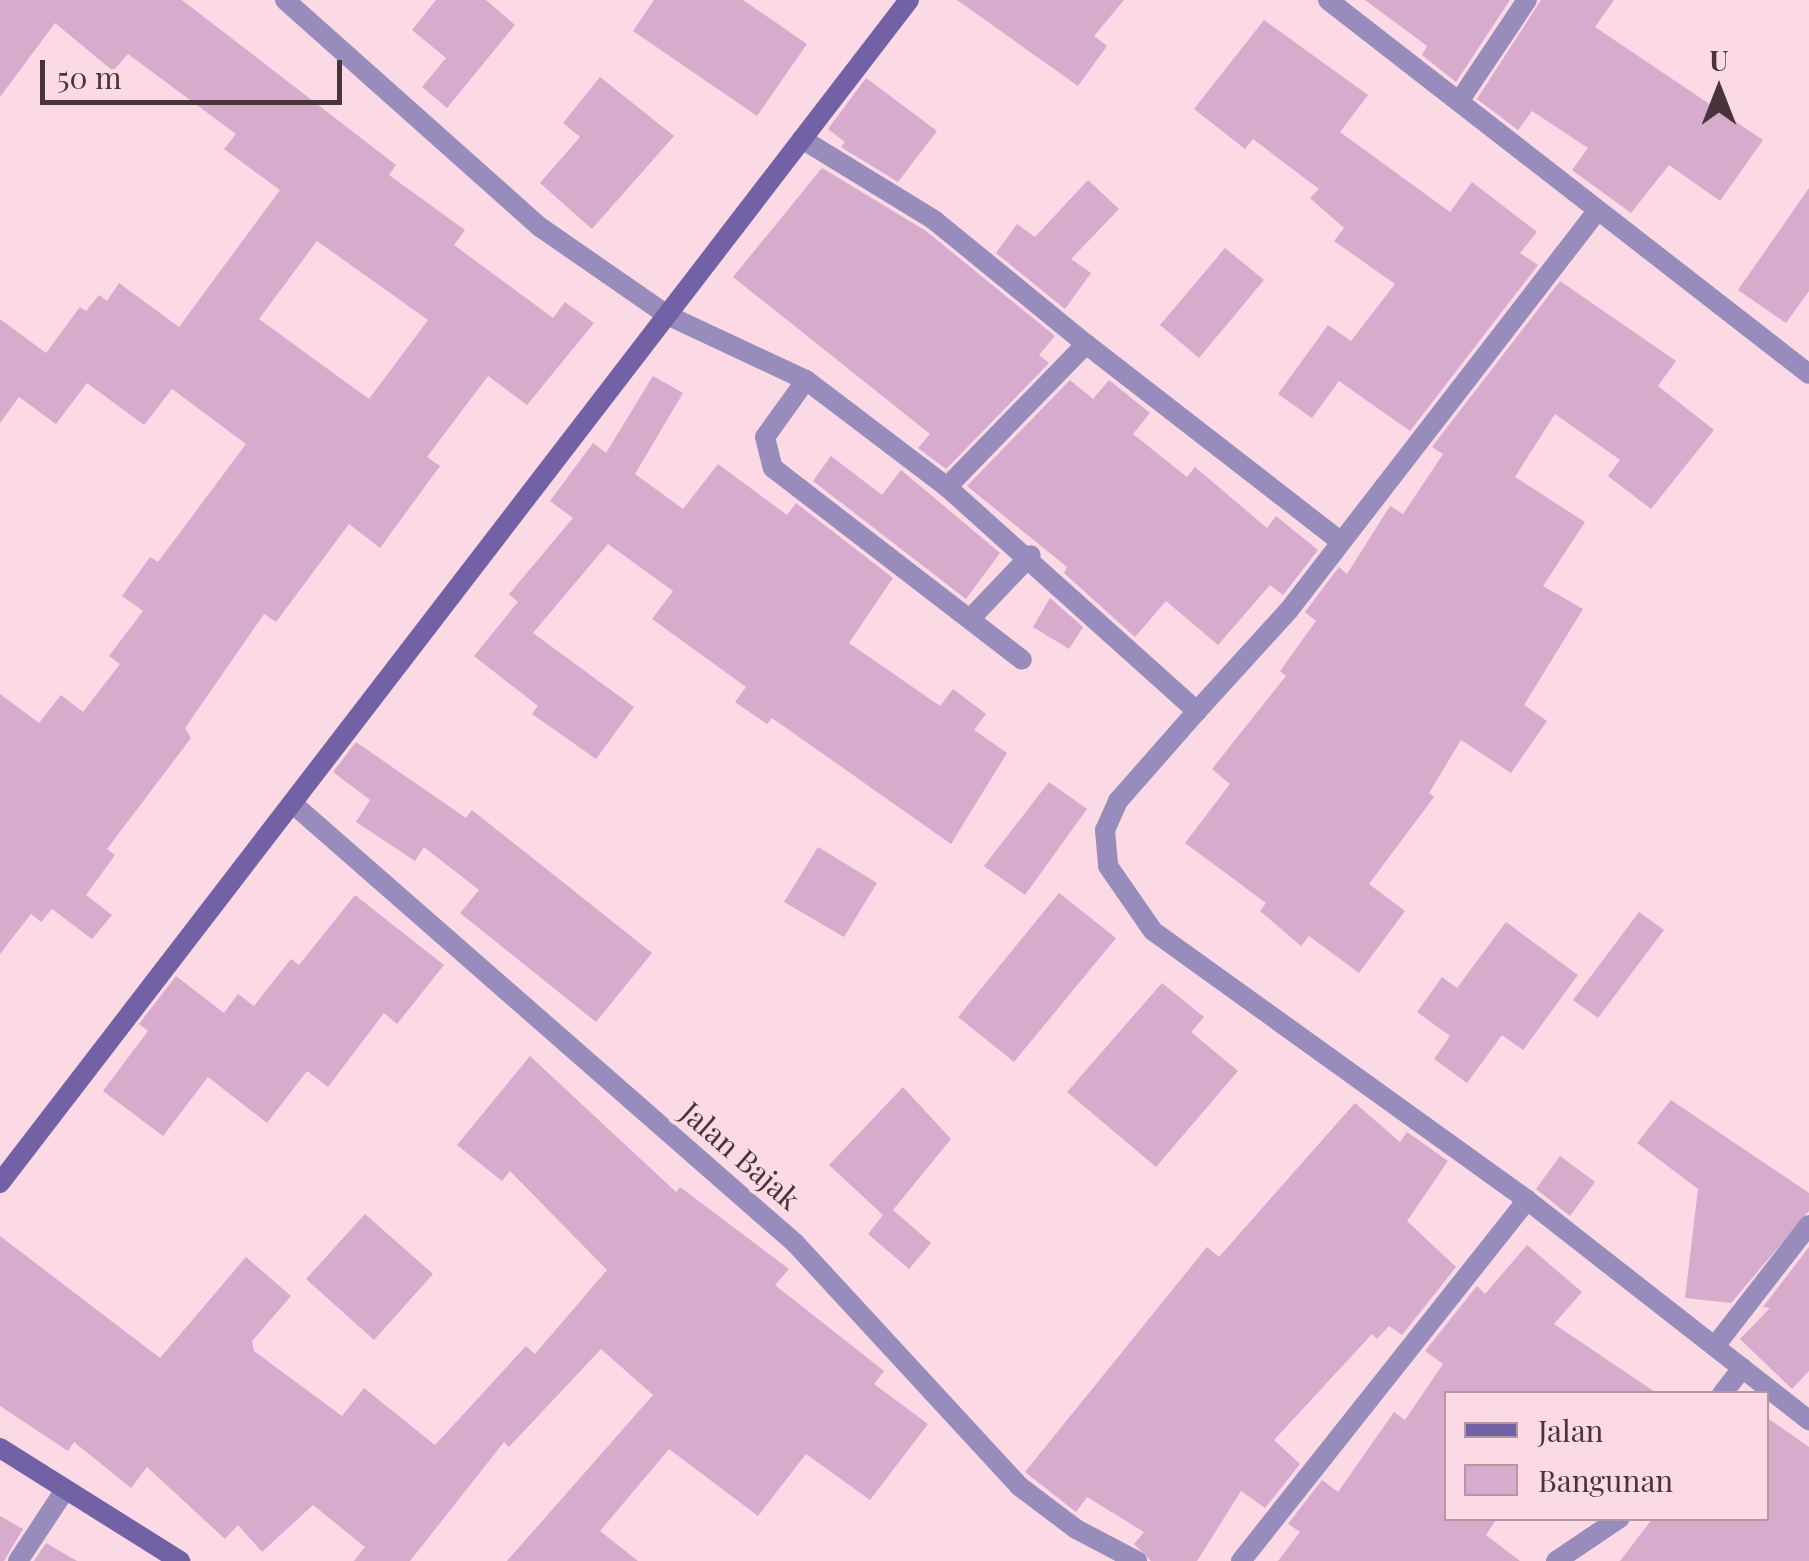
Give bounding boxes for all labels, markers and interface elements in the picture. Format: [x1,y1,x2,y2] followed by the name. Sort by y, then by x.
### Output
[45,40,348,102] scale bar
[1669,40,1769,140] north arrow
[1709,41,1729,78] text: U
[57,57,122,97] text: 50 m
[674,1094,808,1216] street label: Jalan Bajak
[1444,1391,1769,1521] legend
[1538,1410,1604,1450] text: Jalan
[1538,1460,1673,1500] text: Bangunan

